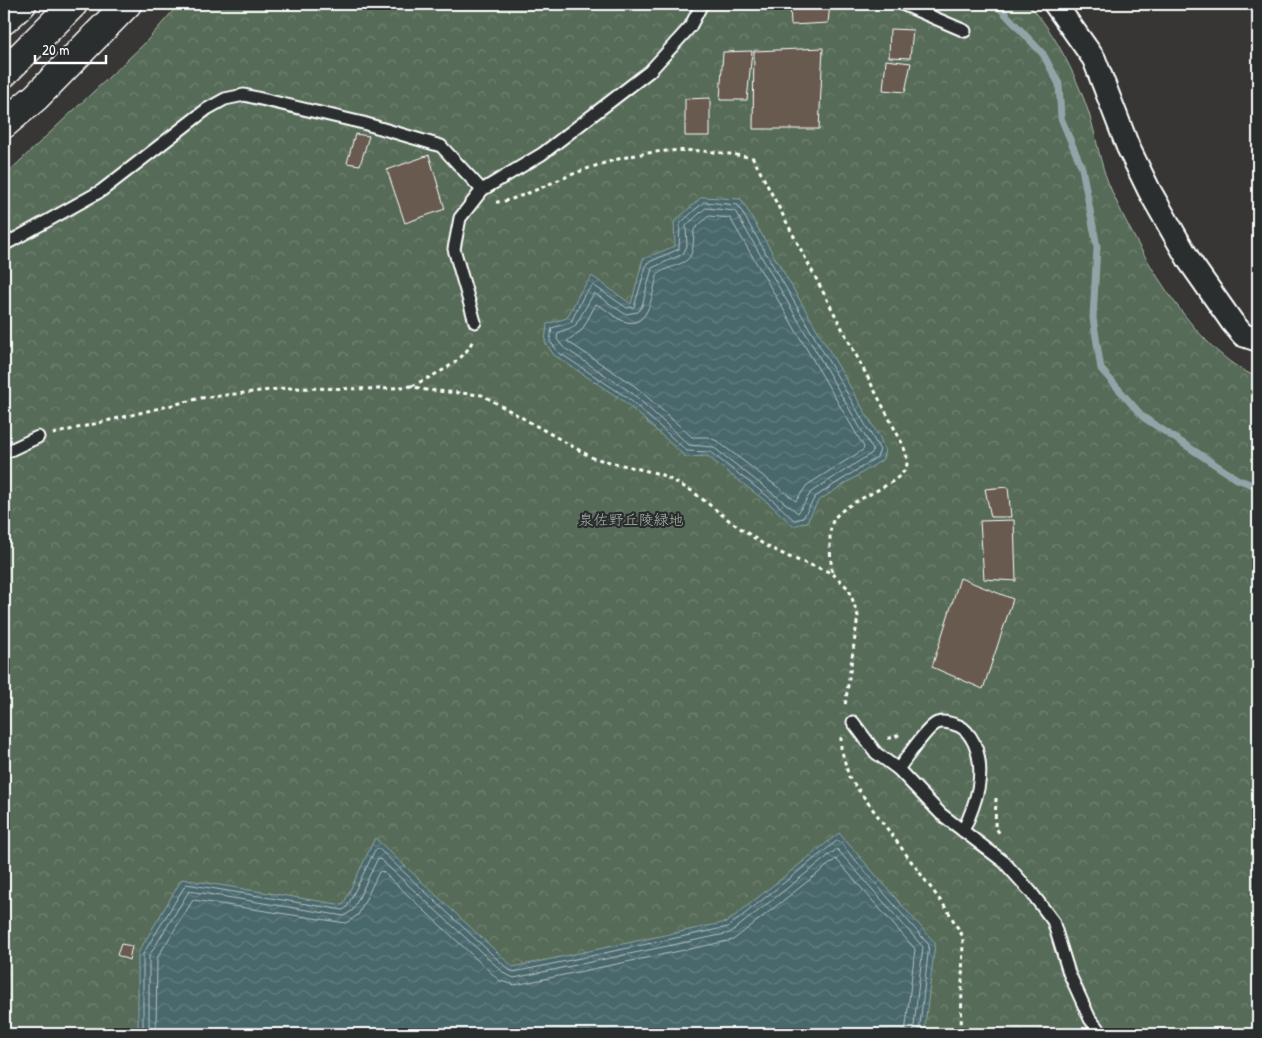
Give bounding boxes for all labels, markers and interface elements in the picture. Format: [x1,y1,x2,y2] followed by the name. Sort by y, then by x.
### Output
[35,32,106,64] scale bar
[42,39,69,60] text: 20 m
[578,509,684,530] park label: 泉佐野丘陵緑地

